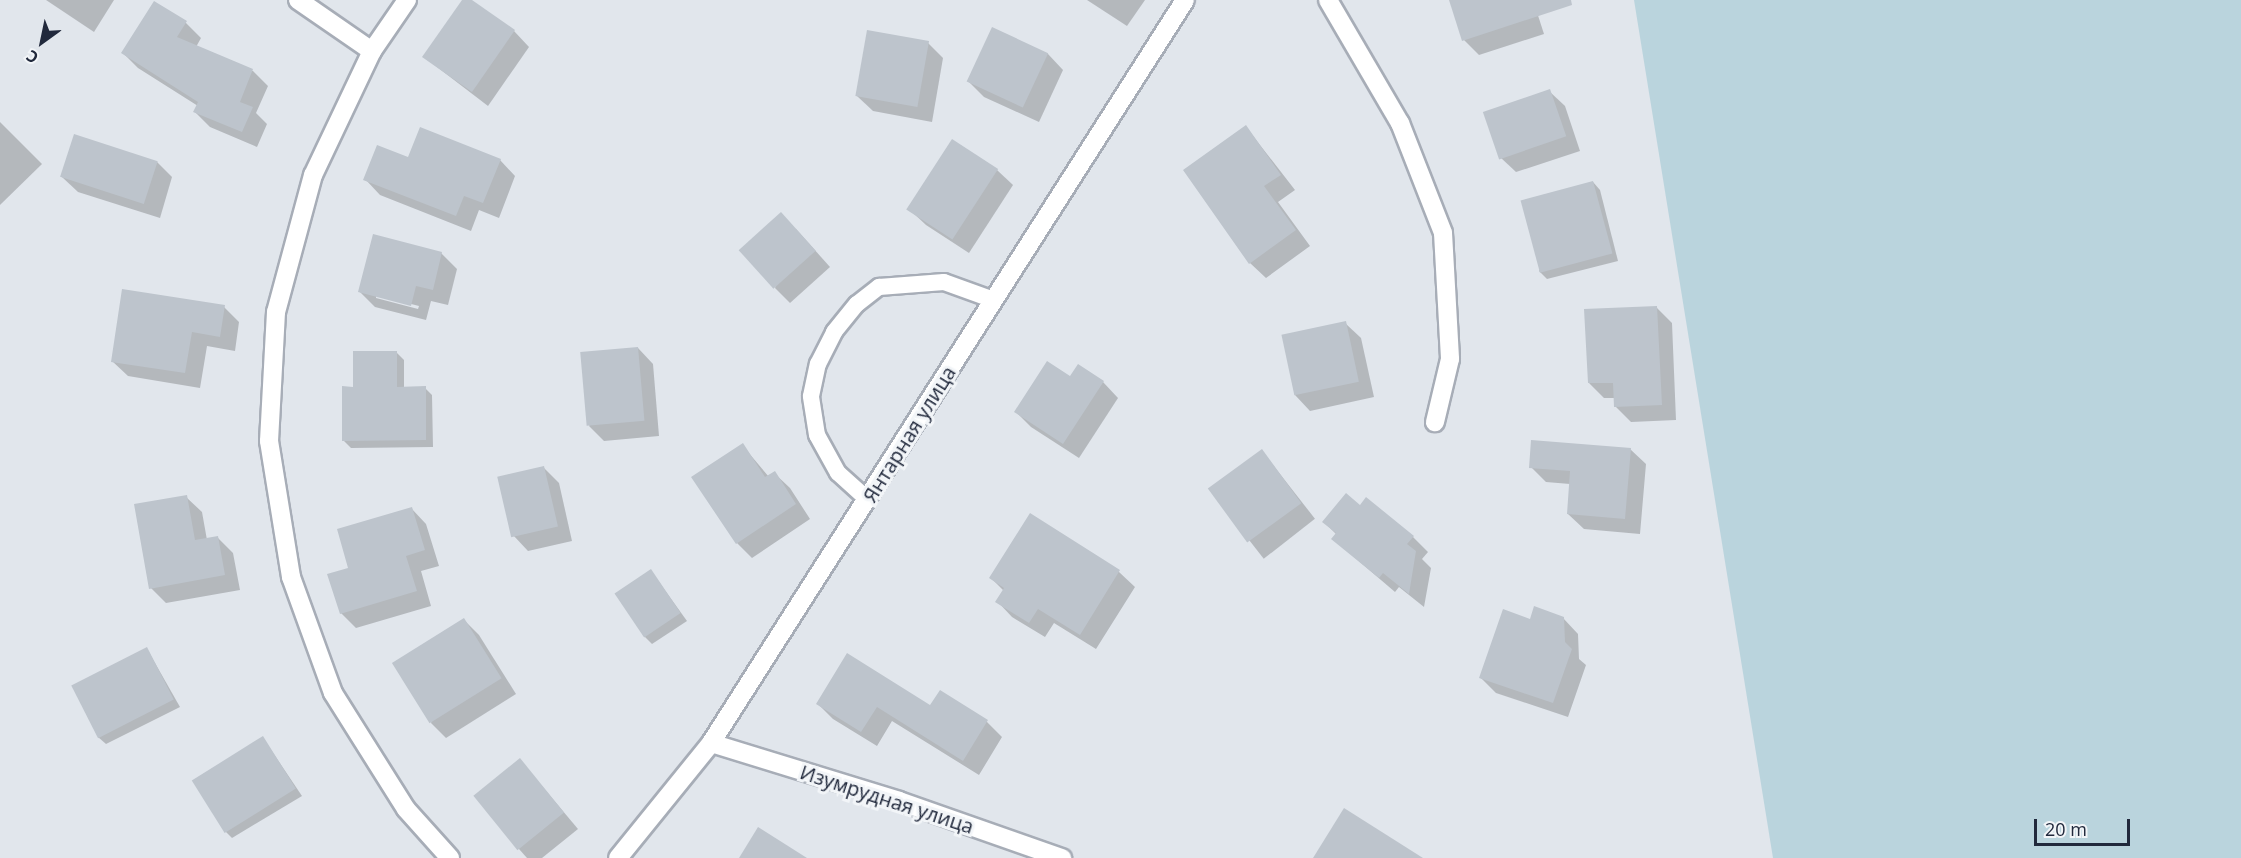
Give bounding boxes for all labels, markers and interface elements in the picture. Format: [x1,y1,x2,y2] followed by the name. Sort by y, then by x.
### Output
[12,12,72,72] north arrow
[22,45,42,69] text: С
[858,362,960,506] street label: Янтарная улица
[797,760,977,838] street label: Изумрудная улица
[2037,807,2133,845] scale bar
[2045,817,2087,841] text: 20 m

